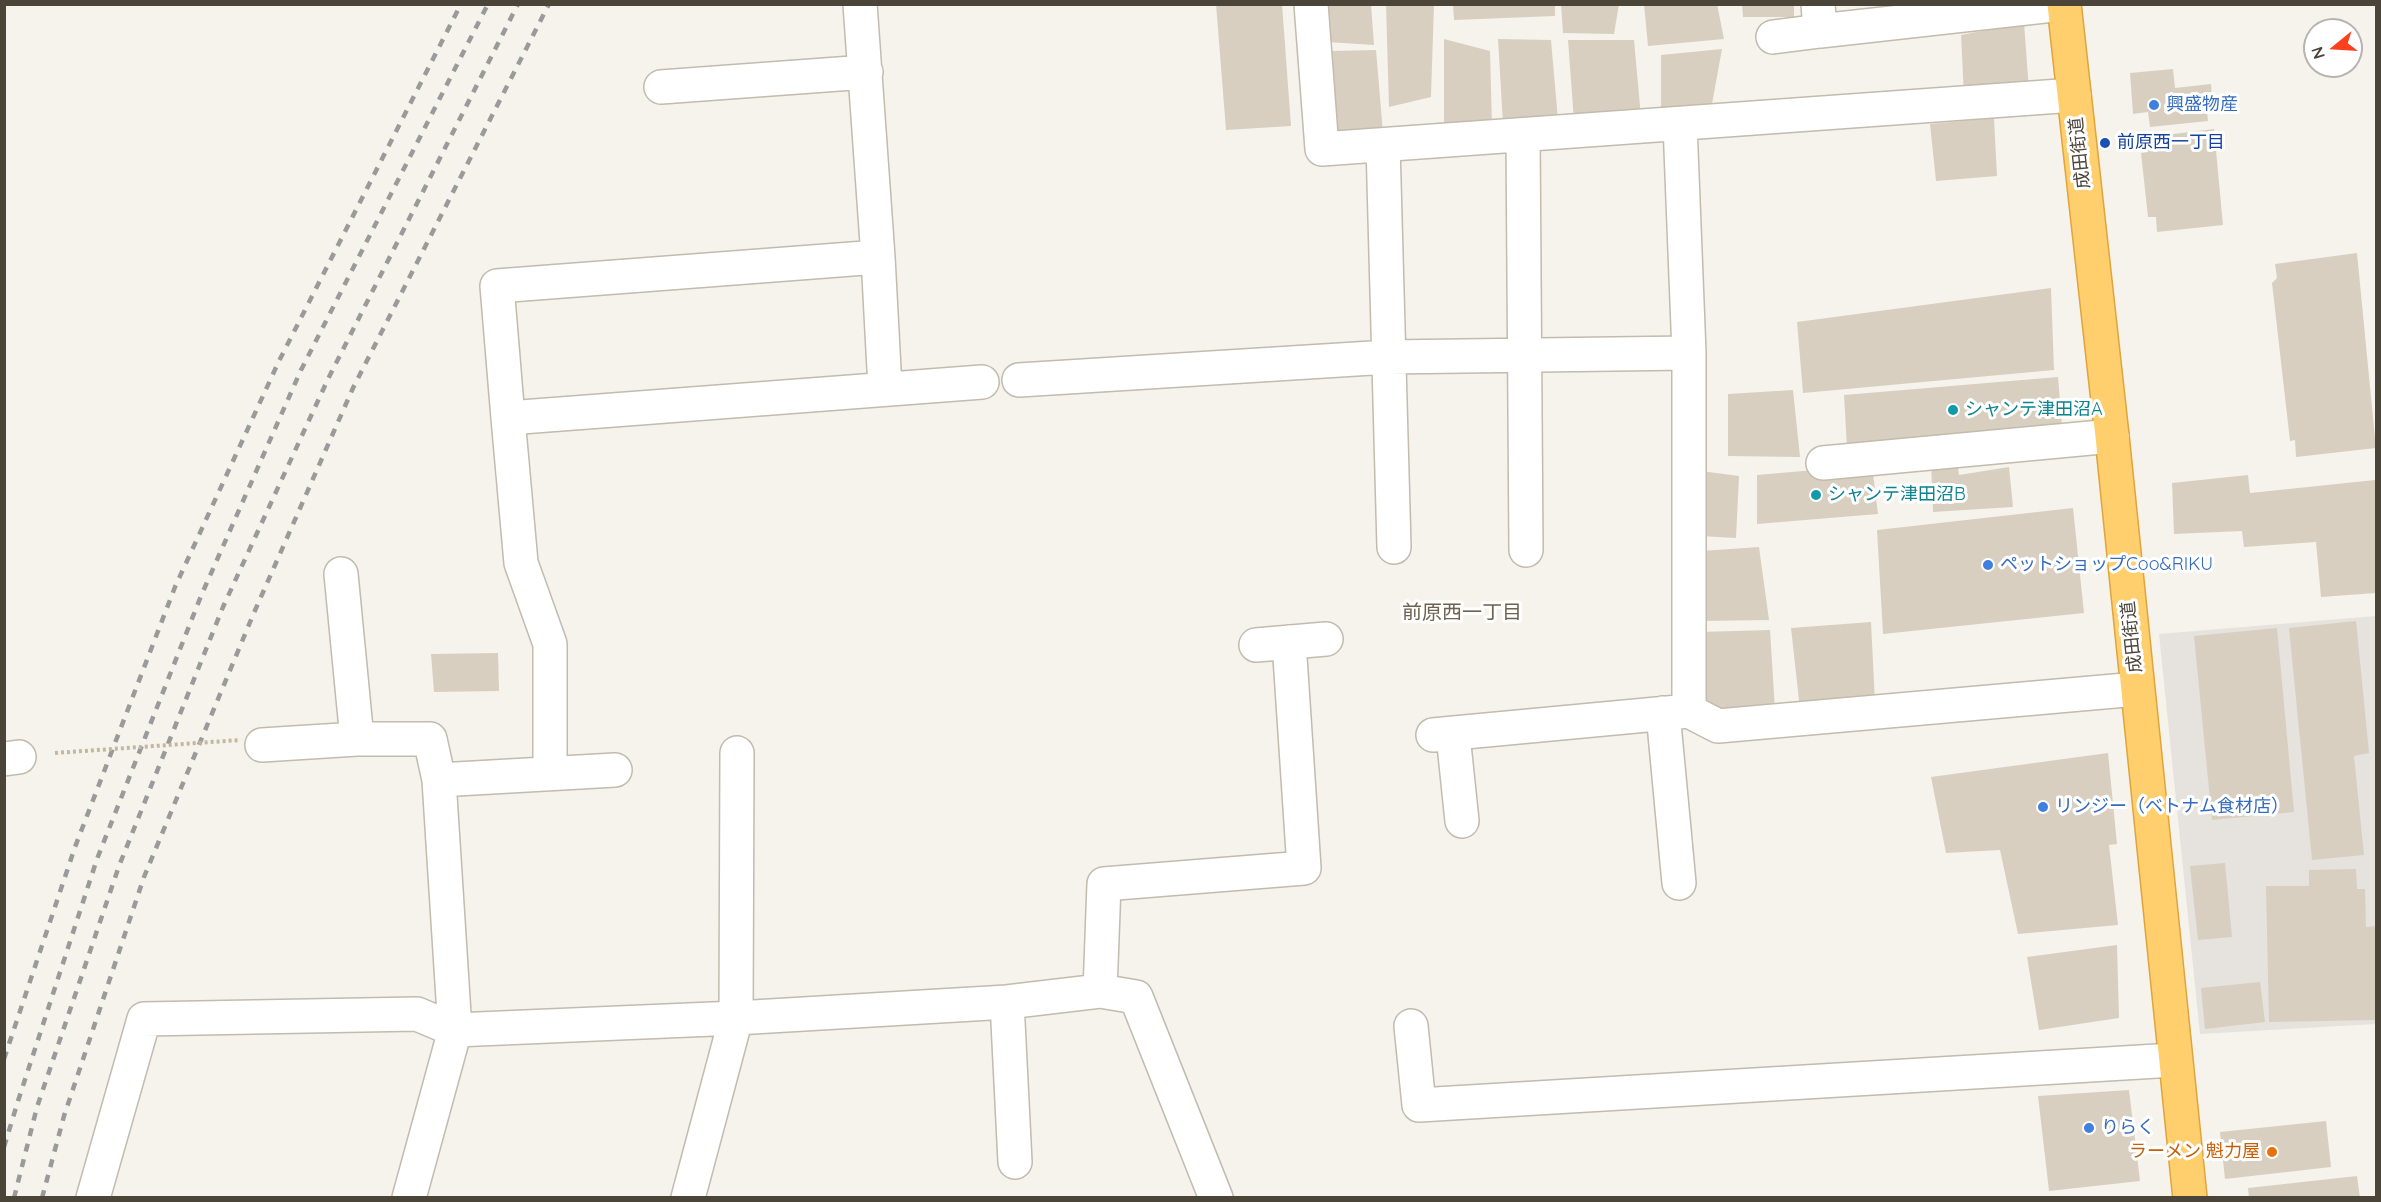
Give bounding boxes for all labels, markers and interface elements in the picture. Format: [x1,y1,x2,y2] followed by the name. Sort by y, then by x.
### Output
[2303,18,2363,78] north arrow
[2306,44,2329,62] text: N
[2166,94,2238,116] place label: 興盛物産
[2147,98,2161,112] marker: 興盛物産
[2065,116,2095,190] street label: 成田街道
[2117,132,2225,154] place label: 前原西一丁目
[2098,136,2112,150] marker: 前原西一丁目
[1965,399,2103,421] place label: シャンテ津田沼A
[1946,403,1960,417] marker: シャンテ津田沼A
[1828,484,1966,506] place label: シャンテ津田沼B
[1809,488,1823,502] marker: シャンテ津田沼B
[2000,554,2213,576] place label: ペットショップCoo&RIKU
[1981,558,1995,572] marker: ペットショップCoo&RIKU
[2117,600,2147,674] street label: 成田街道
[1402,601,1522,625] district label: 前原西一丁目
[2055,796,2289,818] place label: リンジー（ベトナム食材店）
[2036,800,2050,814] marker: リンジー（ベトナム食材店）
[2101,1117,2155,1139] place label: りらく
[2082,1121,2096,1135] marker: りらく
[2129,1141,2260,1163] place label: ラーメン 魁力屋
[2265,1145,2279,1159] marker: ラーメン 魁力屋

